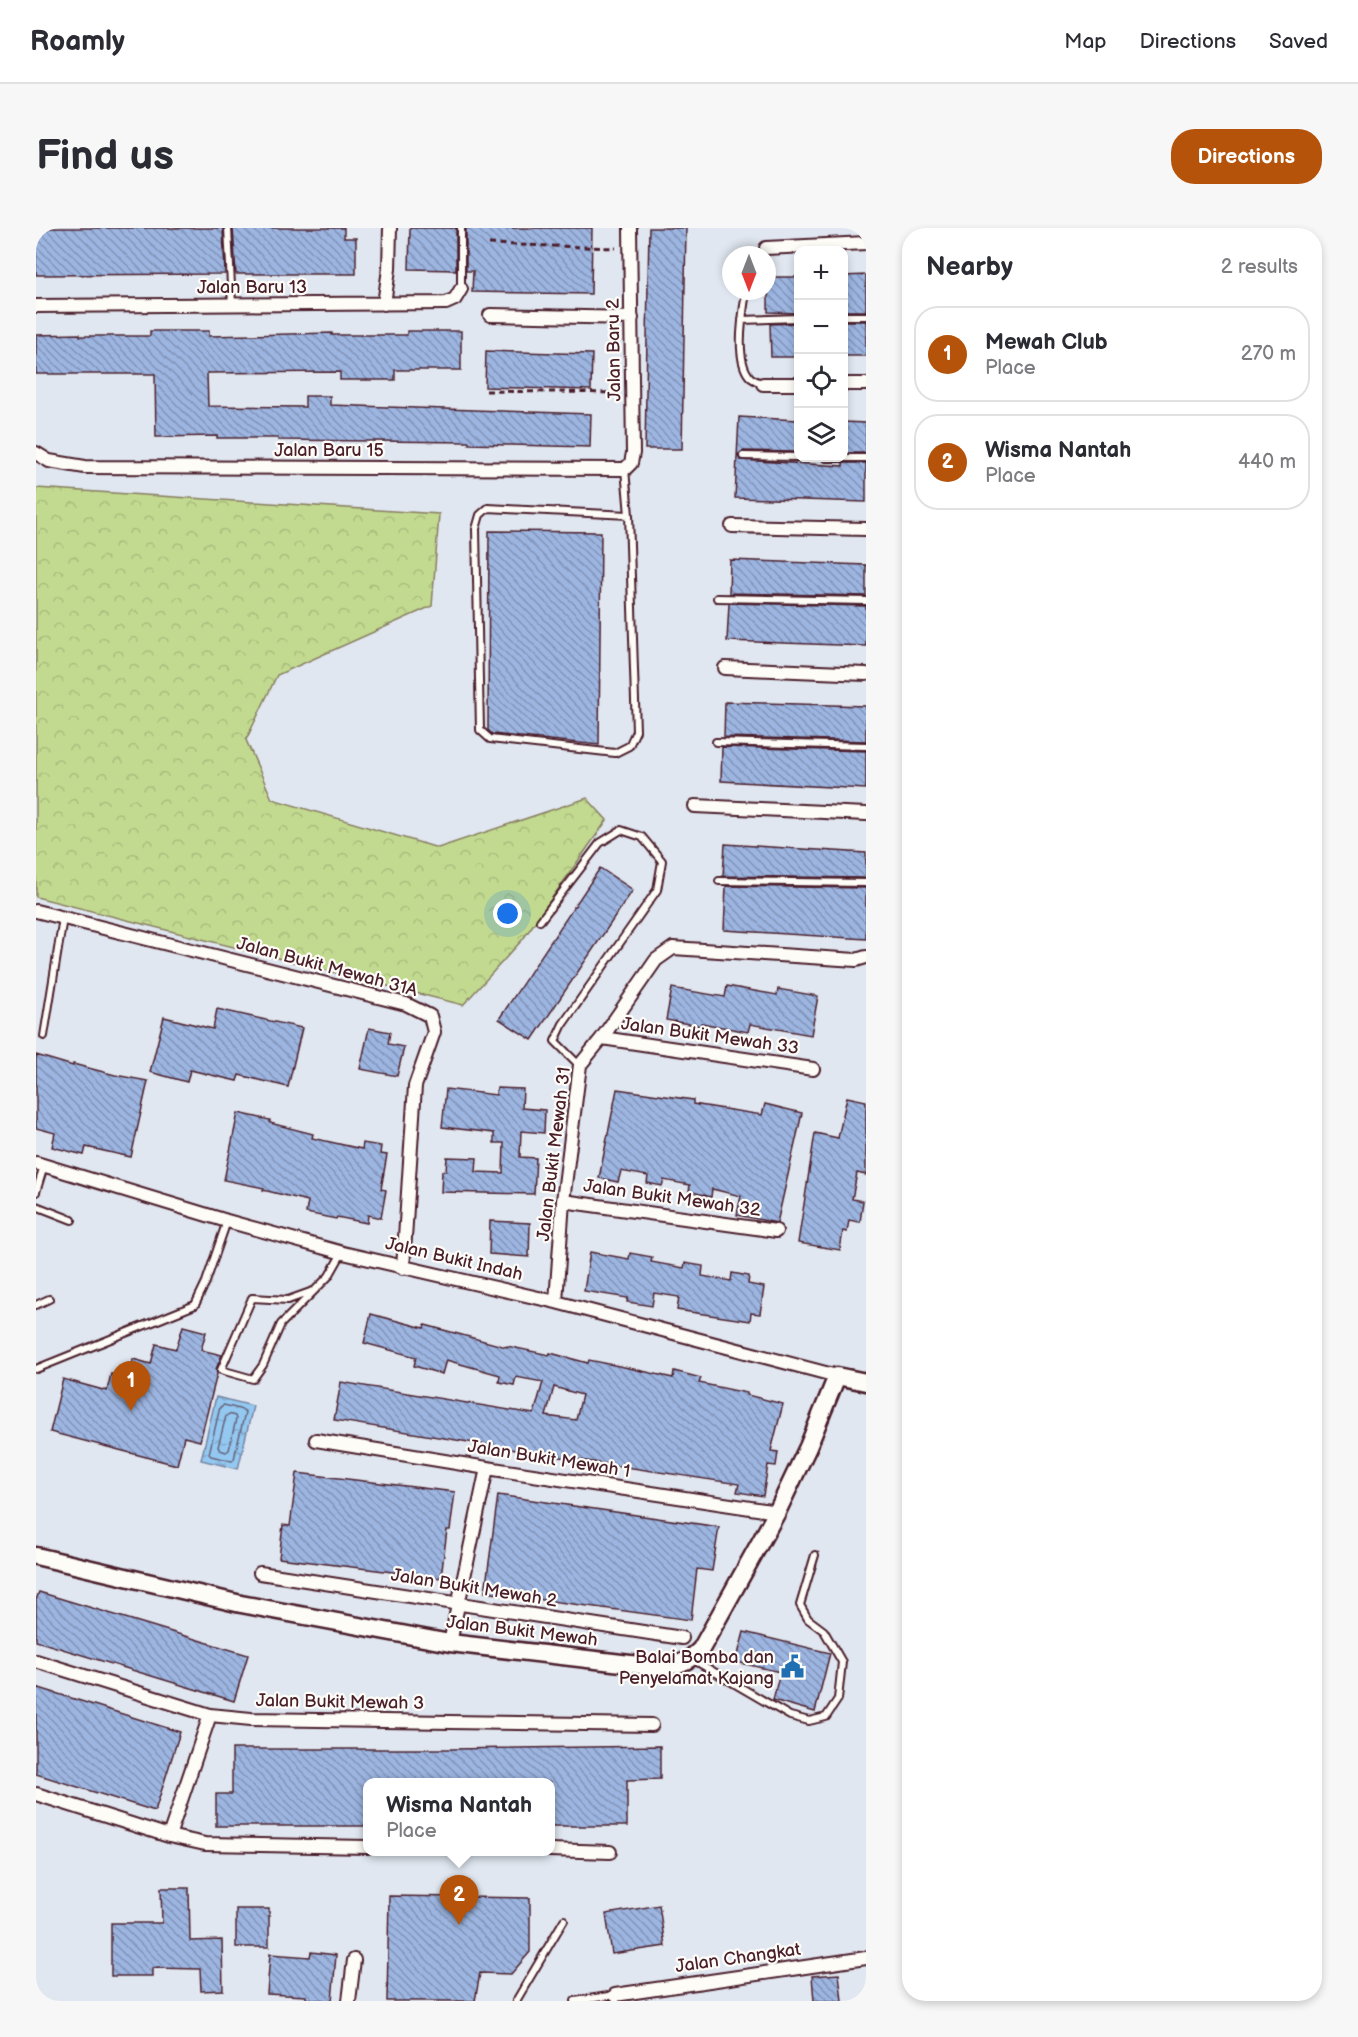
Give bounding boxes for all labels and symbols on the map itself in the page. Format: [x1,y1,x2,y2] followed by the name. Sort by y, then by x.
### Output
[722,246,776,300] north arrow
[197,277,307,298] street label: Jalan Baru 13
[603,298,625,402] street label: Jalan Baru 2
[274,440,384,461] street label: Jalan Baru 15
[493,899,522,928] your location
[234,933,420,1001] street label: Jalan Bukit Mewah 31A
[620,1013,800,1059] street label: Jalan Bukit Mewah 33
[533,1066,575,1242] street label: Jalan Bukit Mewah 31
[582,1175,762,1221] street label: Jalan Bukit Mewah 32
[383,1233,525,1285] street label: Jalan Bukit Indah
[112,1362,151,1411] pin: 1
[466,1436,632,1482] street label: Jalan Bukit Mewah 1
[389,1564,559,1612] street label: Jalan Bukit Mewah 2
[445,1611,599,1651] street label: Jalan Bukit Mewah
[619,1647,774,1689] place label: Balai Bomba dan Penyelamat Kajang
[779,1654,805,1680] public building icon: Balai Bomba dan Penyelamat Kajang
[256,1690,424,1714] street label: Jalan Bukit Mewah 3
[440,1876,478,1925] pin: 2
[674,1939,802,1977] street label: Jalan Changkat

